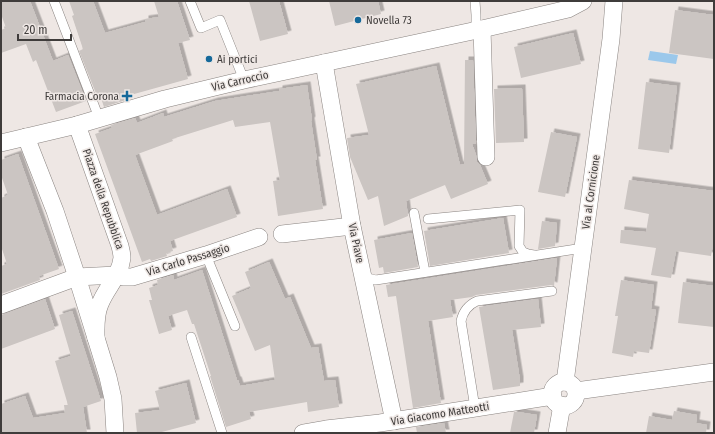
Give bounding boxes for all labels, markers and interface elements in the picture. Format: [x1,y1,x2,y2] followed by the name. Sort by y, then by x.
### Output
[366,14,412,27] place label: Novella 73
[353,15,363,25] marker: Novella 73
[18,16,71,42] scale bar
[24,23,48,37] text: 20 m
[217,53,258,66] place label: Ai portici
[204,54,214,64] marker: Ai portici
[210,68,270,94] street label: Via Carroccio
[45,90,119,103] place label: Farmacia Corona
[122,91,132,101] marker: Farmacia Corona
[80,147,126,251] street label: Piazza della Repubblica
[579,154,603,230] street label: Via al Cornicione
[345,222,367,264] street label: Via Piave
[145,241,231,279] street label: Via Carlo Passaggio
[390,400,490,428] street label: Via Giacomo Matteotti

